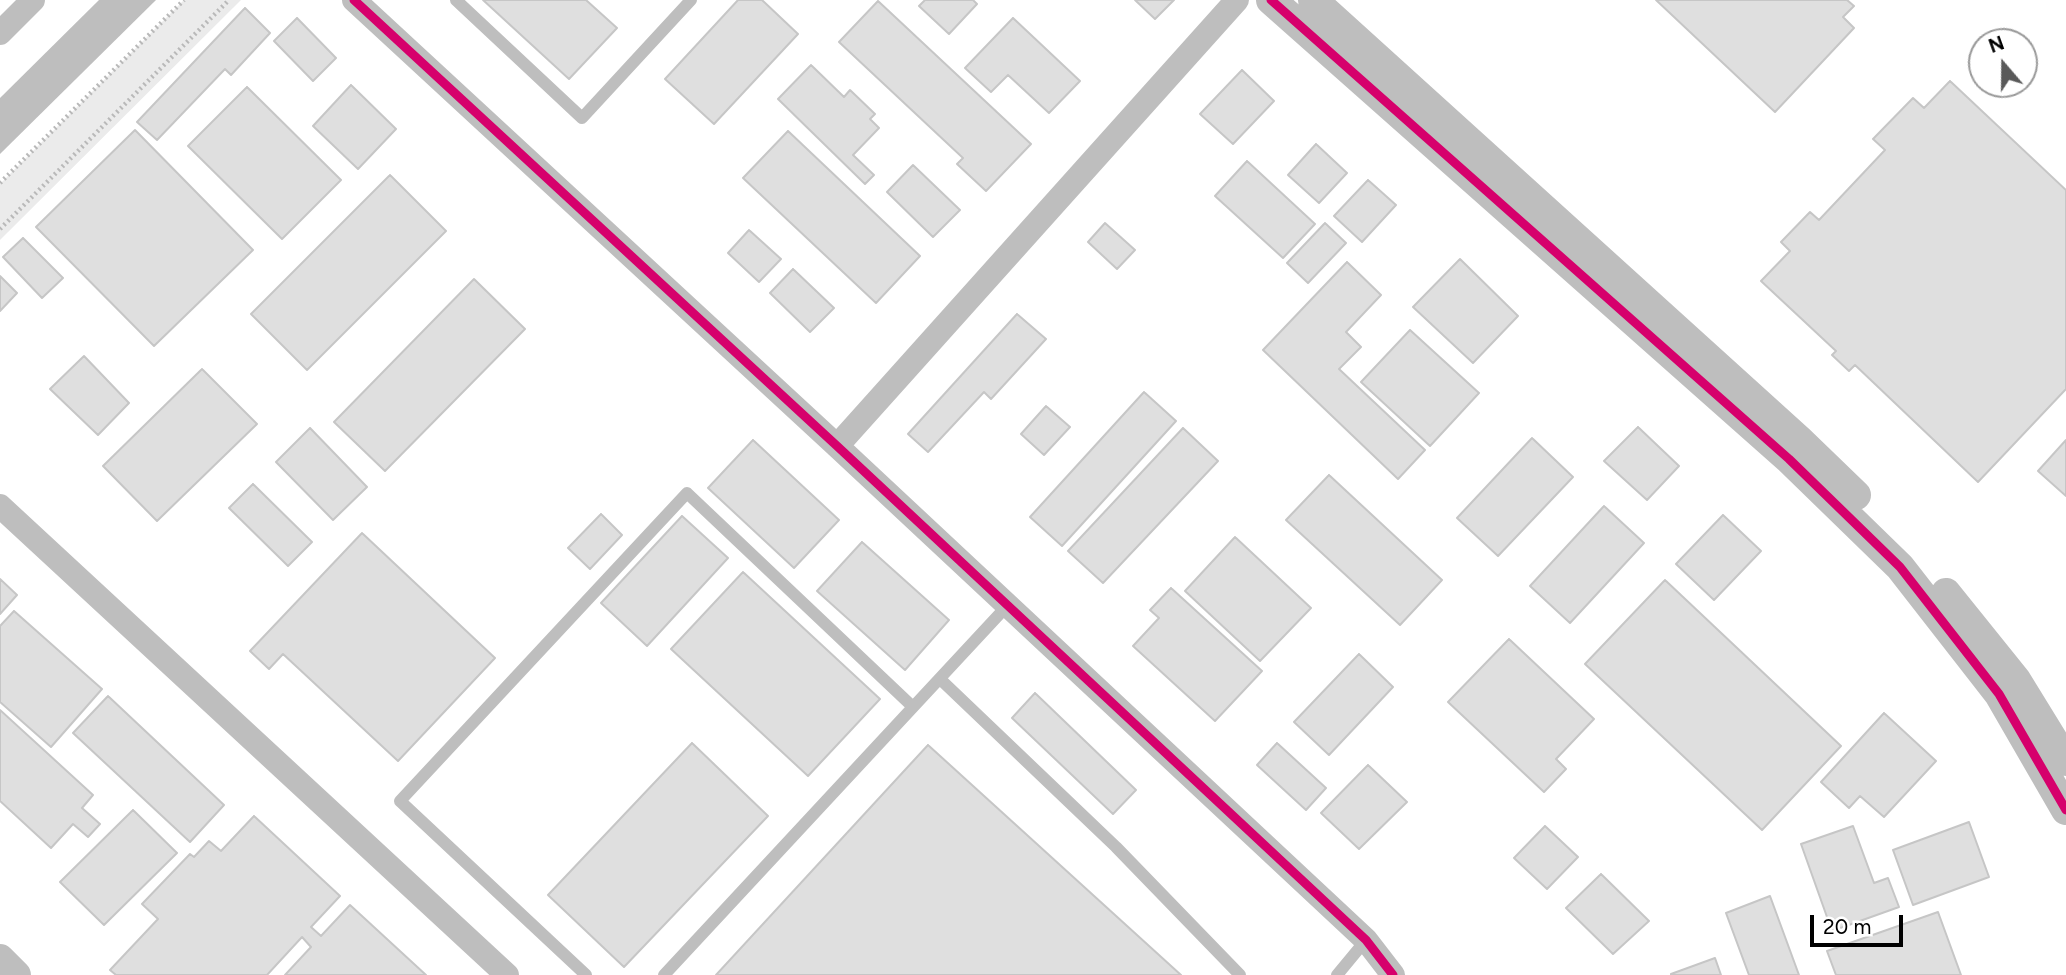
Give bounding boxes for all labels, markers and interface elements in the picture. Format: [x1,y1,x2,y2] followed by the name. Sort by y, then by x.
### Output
[1968,28,2038,98] north arrow
[1985,31,2007,58] text: N
[1814,902,1907,946] scale bar
[1823,914,1871,939] text: 20 m

